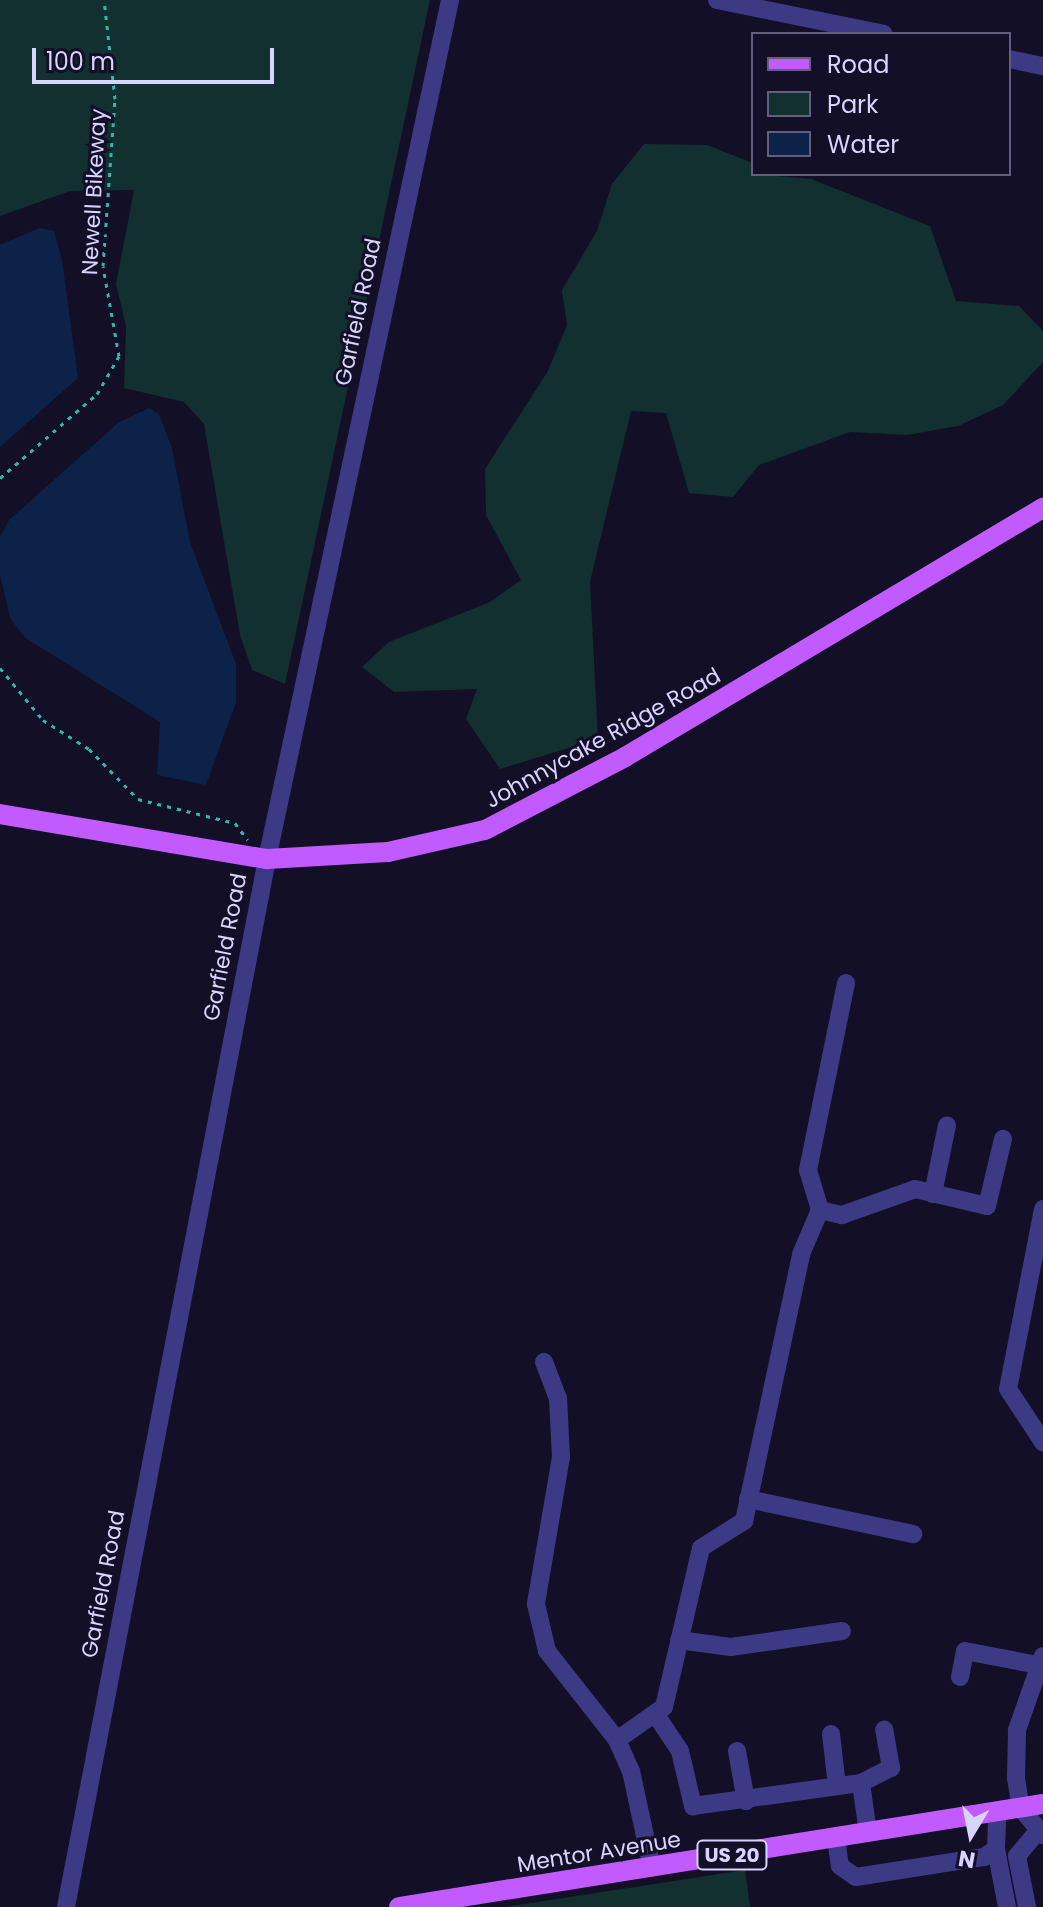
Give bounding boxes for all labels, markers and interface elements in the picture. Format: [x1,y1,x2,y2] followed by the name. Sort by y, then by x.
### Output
[36,32,278,82] scale bar
[751,32,1011,176] legend
[46,45,115,78] text: 100 m
[827,48,889,81] text: Road
[827,88,878,121] text: Park
[76,108,112,276] street label: Newell Bikeway
[827,128,899,161] text: Water
[330,236,386,388] street label: Garfield Road
[481,662,725,814] street label: Johnnycake Ridge Road
[198,871,252,1023] street label: Garfield Road
[76,1508,130,1660] street label: Garfield Road
[931,1795,1011,1875] north arrow
[515,1826,683,1878] street label: Mentor Avenue
[696,1839,768,1871] road number: US 20
[956,1842,978,1876] text: N

